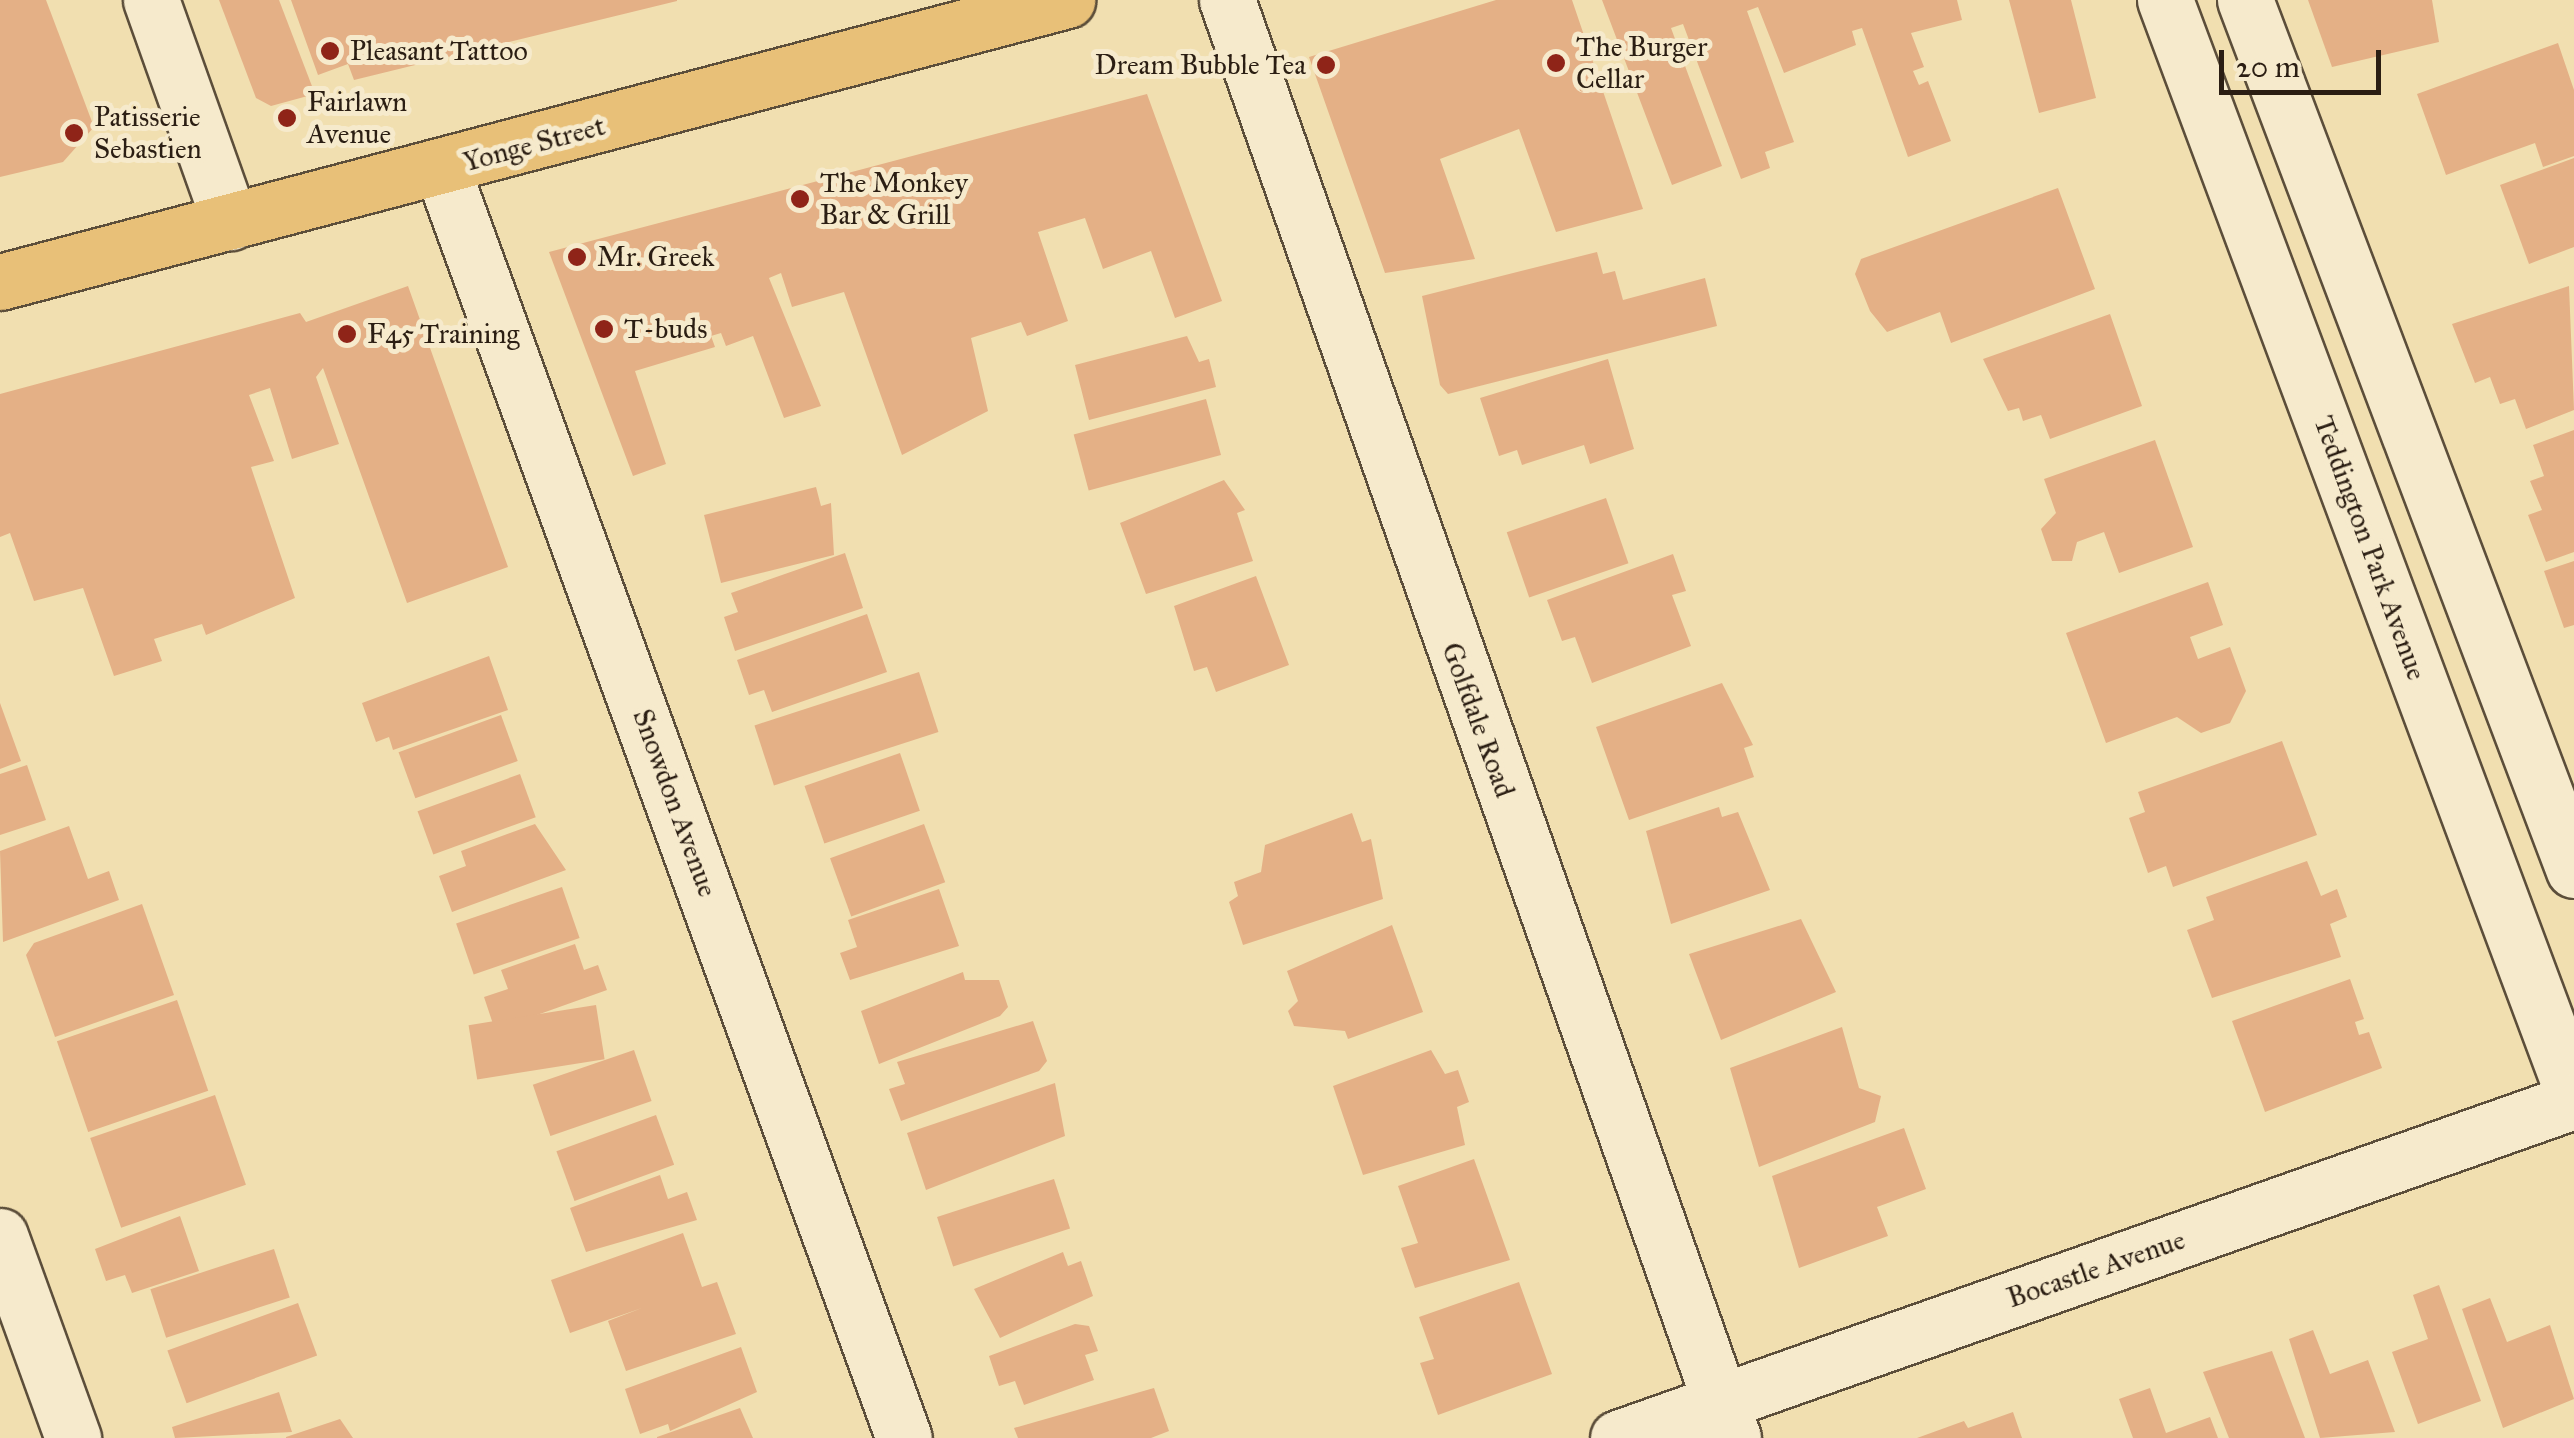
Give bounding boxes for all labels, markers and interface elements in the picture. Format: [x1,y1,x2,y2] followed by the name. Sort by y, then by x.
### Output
[1576,30,1708,96] place label: The Burger Cellar
[2224,30,2386,92] scale bar
[350,34,528,68] place label: Pleasant Tattoo
[319,40,341,62] marker: Pleasant Tattoo
[1094,48,1306,82] place label: Dream Bubble Tea
[2236,49,2300,85] text: 20 m
[1545,52,1567,74] marker: The Burger Cellar
[1315,54,1337,76] marker: Dream Bubble Tea
[307,85,407,151] place label: Fairlawn Avenue
[94,100,202,166] place label: Patisserie Sebastien
[276,107,298,129] marker: Fairlawn Avenue
[459,109,609,179] street label: Yonge Street
[63,122,85,144] marker: Patisserie Sebastien
[820,166,968,232] place label: The Monkey Bar & Grill
[789,188,811,210] marker: The Monkey Bar & Grill
[597,240,715,274] place label: Mr. Greek
[566,246,588,268] marker: Mr. Greek
[624,312,707,346] place label: T-buds
[367,317,520,351] place label: F45 Training
[593,318,615,340] marker: T-buds
[336,323,358,345] marker: F45 Training
[2307,411,2433,685] street label: Teddington Park Avenue
[1434,638,1522,802] street label: Golfdale Road
[625,705,725,901] street label: Snowdon Avenue
[2003,1223,2189,1315] street label: Bocastle Avenue

